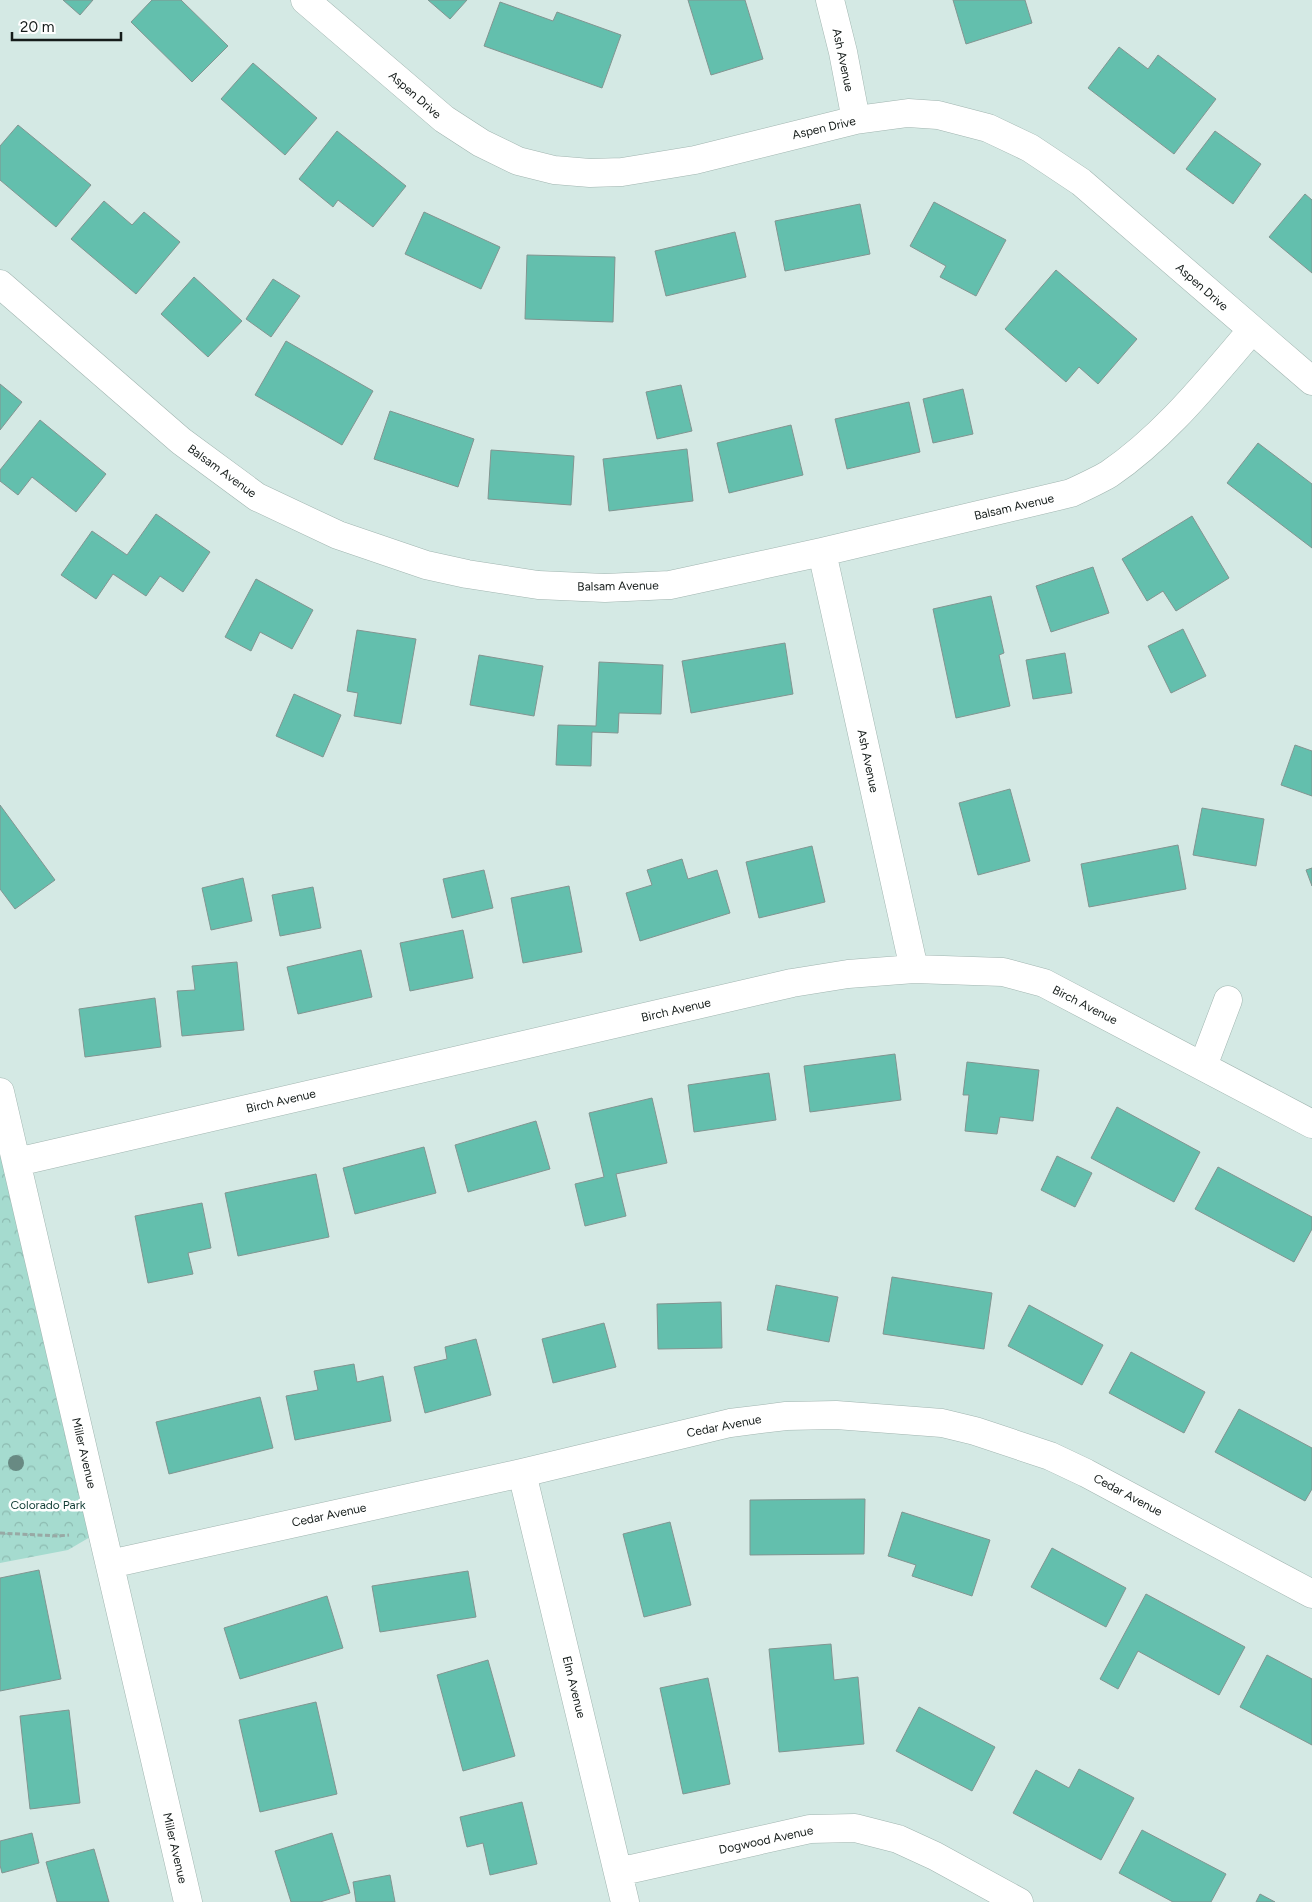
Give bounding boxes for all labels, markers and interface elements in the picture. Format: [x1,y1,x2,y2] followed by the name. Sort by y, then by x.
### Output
[12,10,121,42] scale bar
[20,18,54,36] text: 20 m
[830,27,857,93] street label: Ash Avenue
[386,68,444,122] street label: Aspen Drive
[791,114,858,142] street label: Aspen Drive
[1173,260,1231,314] street label: Aspen Drive
[185,441,259,501] street label: Balsam Avenue
[973,491,1056,523] street label: Balsam Avenue
[577,578,659,594] street label: Balsam Avenue
[855,728,882,794] street label: Ash Avenue
[1050,983,1120,1028] street label: Birch Avenue
[640,995,713,1025] street label: Birch Avenue
[245,1086,318,1116] street label: Birch Avenue
[685,1412,763,1440] street label: Cedar Avenue
[69,1416,99,1490] street label: Miller Avenue
[1091,1471,1165,1519] street label: Cedar Avenue
[10,1498,86,1512] park label: Colorado Park
[290,1500,368,1530] street label: Cedar Avenue
[560,1654,589,1720] street label: Elm Avenue
[160,1811,190,1885] street label: Miller Avenue
[718,1823,815,1857] street label: Dogwood Avenue

